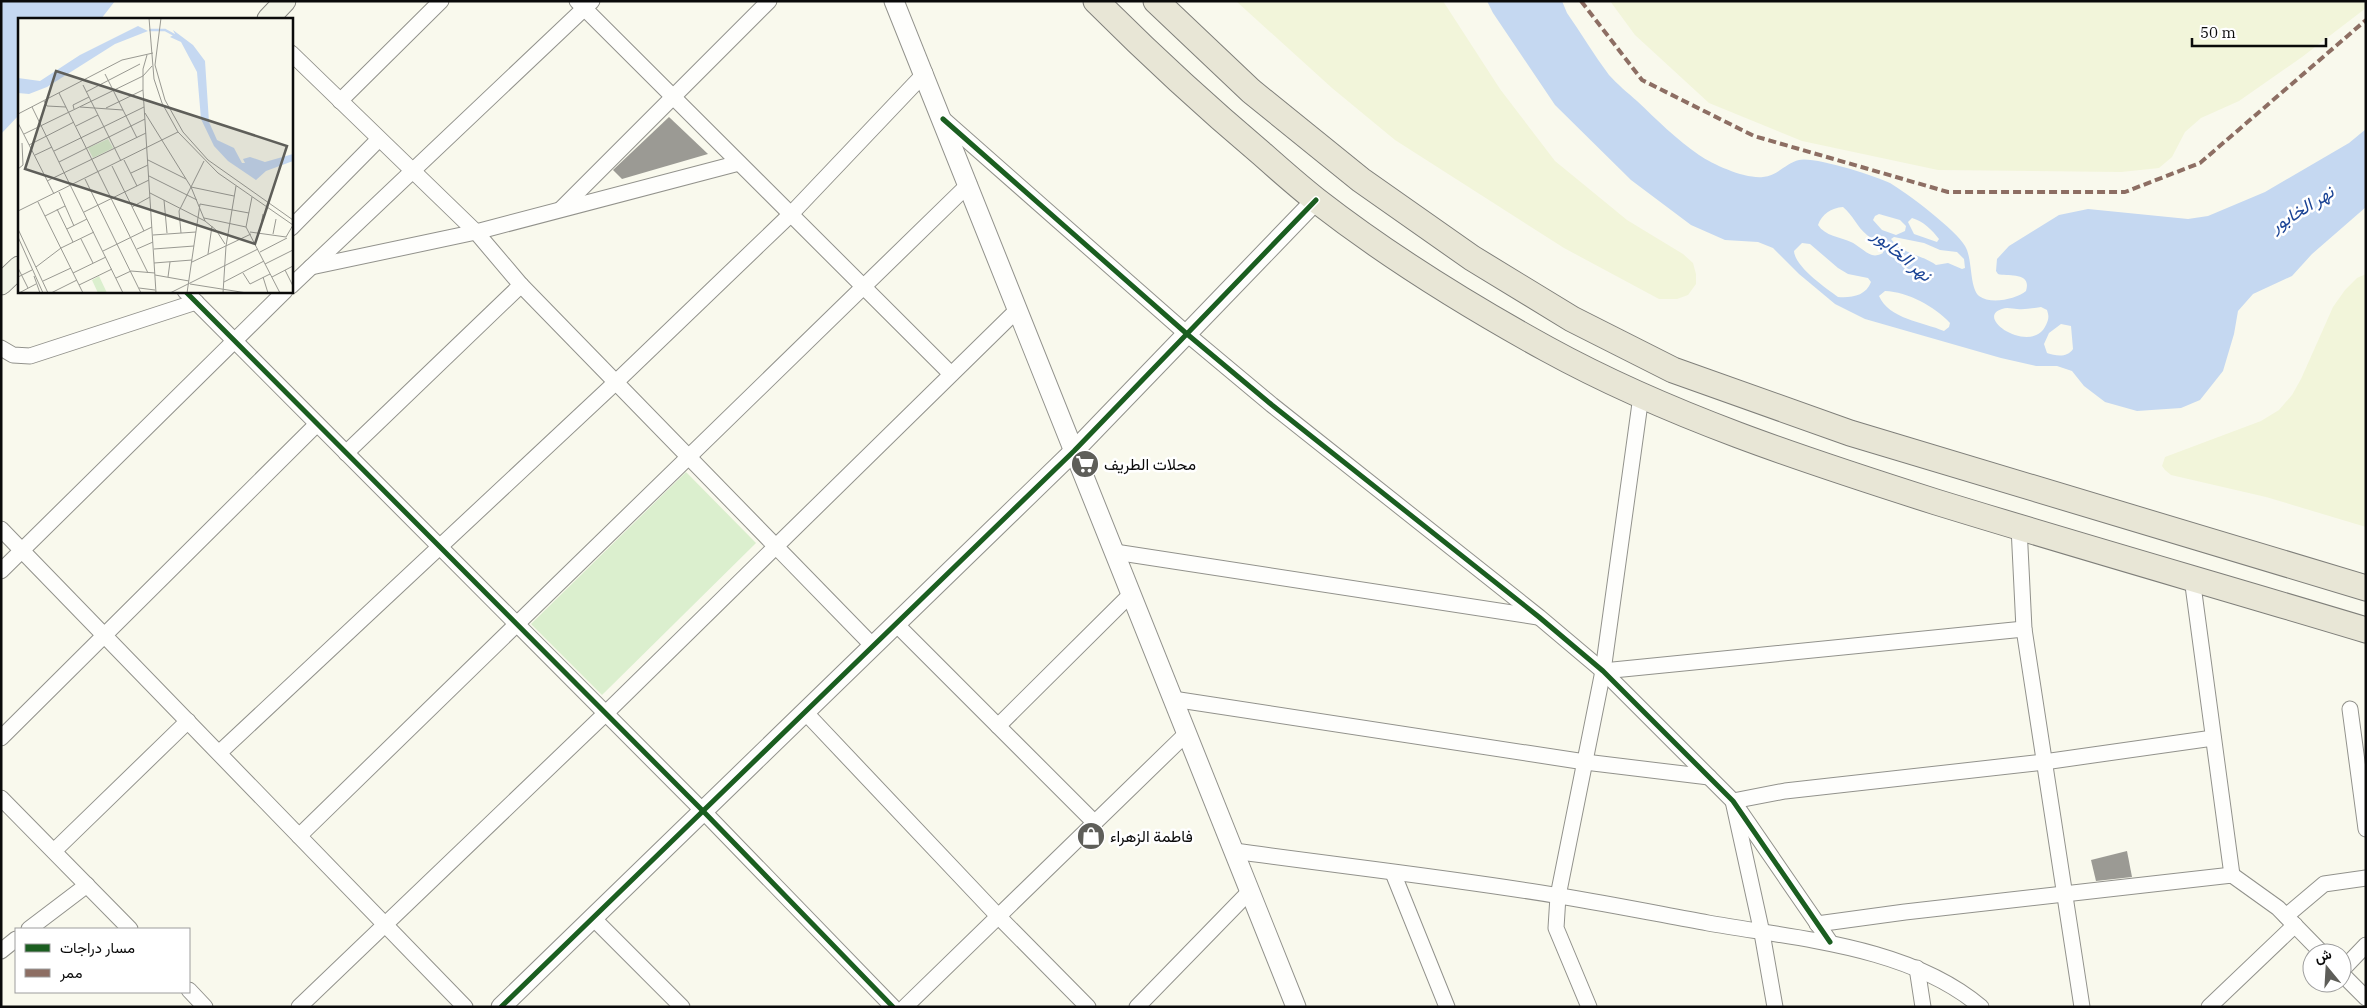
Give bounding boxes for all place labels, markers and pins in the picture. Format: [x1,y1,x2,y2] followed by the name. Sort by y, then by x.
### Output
[1070,449,1100,479] supermarket icon: محلات الطريف
[1104,454,1196,475] place label: محلات الطريف
[1076,821,1106,851] shop icon: فاطمة الزهراء
[1110,826,1193,847] place label: فاطمة الزهراء

